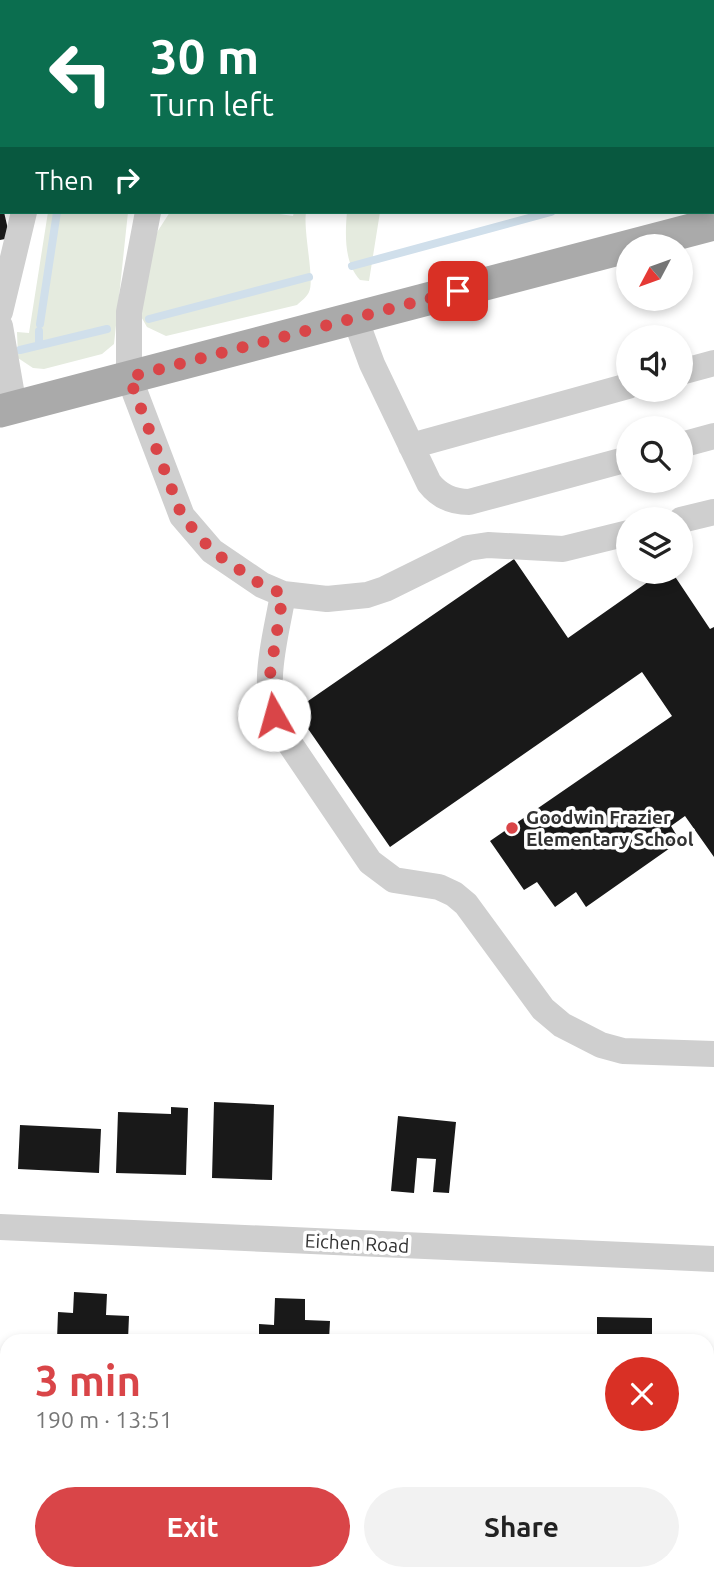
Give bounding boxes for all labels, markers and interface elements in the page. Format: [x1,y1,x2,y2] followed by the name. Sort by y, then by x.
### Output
[35,28,126,119] icon: left
[150,28,259,83] text: 30 m
[150,86,274,122] text: Turn left
[108,161,146,199] icon: right
[35,166,94,195] text: Then
[616,234,693,312] north arrow
[616,234,693,584] map controls
[428,261,488,321] pin
[439,272,477,310] icon: arrive
[616,325,693,402] button: sound
[616,416,693,493] button: search
[616,507,693,584] button: layers
[237,678,311,752] position arrow
[526,806,694,850] place label: Goodwin Frazier Elementary School
[504,820,520,836] marker: Goodwin Frazier Elementary School
[304,1229,410,1257] street label: Eichen Road
[35,1357,141,1404] text: 3 min
[605,1357,679,1431] button: close
[35,1407,173,1432] text: 190 m · 13:51
[35,1487,350,1567] button: Exit
[364,1487,679,1567] button: Share

